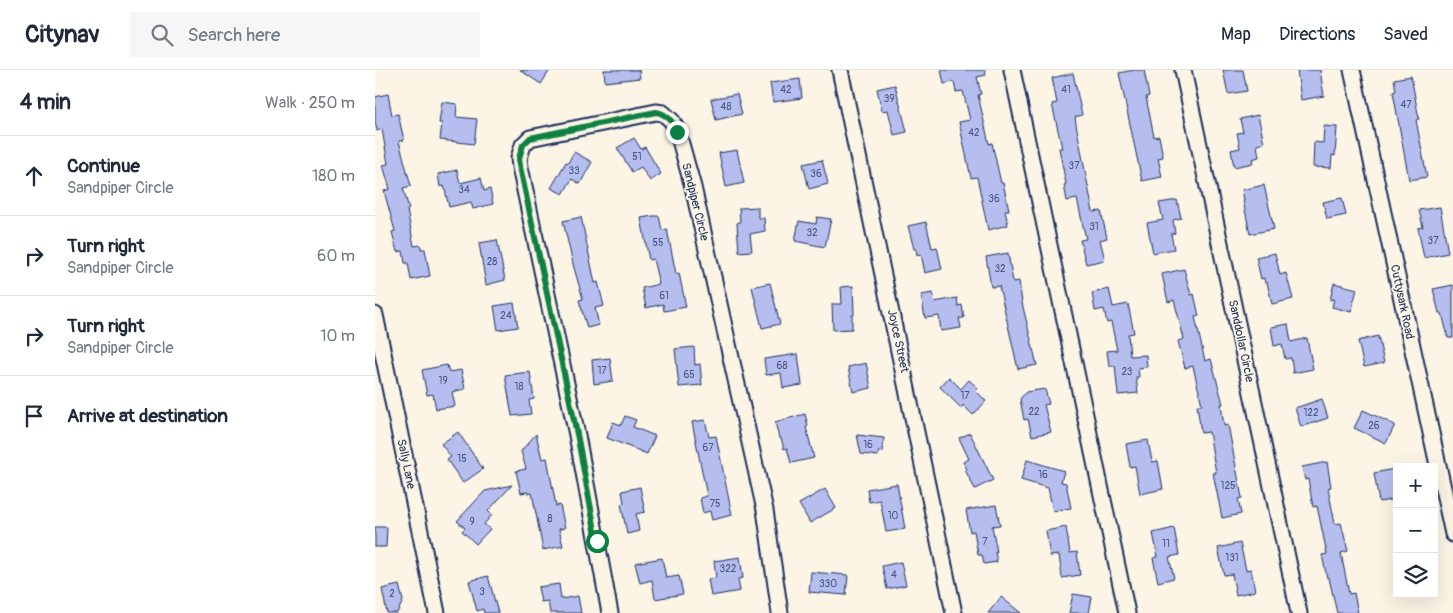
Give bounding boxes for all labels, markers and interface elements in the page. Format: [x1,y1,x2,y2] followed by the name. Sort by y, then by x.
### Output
[130,12,480,57] search box
[25,20,100,49] text: Citynav
[148,21,176,49] icon: search
[188,23,280,47] text: Search here
[1221,23,1251,46] text: Map
[1279,23,1355,46] text: Directions
[1383,23,1428,46] text: Saved
[780,84,792,96] house number: 42
[1061,84,1071,96] house number: 41
[20,89,71,116] text: 4 min
[265,93,355,113] text: Walk · 250 m
[884,93,894,105] house number: 39
[1400,99,1412,111] house number: 47
[721,101,731,113] house number: 48
[666,121,689,144] route end
[968,127,980,139] house number: 42
[632,151,642,163] house number: 51
[67,154,140,178] text: Continue
[1069,160,1080,172] house number: 37
[678,161,712,243] street label: Sandpiper Circle
[20,162,48,190] icon: ahead
[568,165,580,177] house number: 33
[312,166,355,186] text: 180 m
[810,168,822,180] house number: 36
[67,178,173,198] text: Sandpiper Circle
[458,184,470,196] house number: 34
[988,193,1000,205] house number: 36
[1089,221,1099,233] house number: 31
[806,227,818,239] house number: 32
[67,234,145,258] text: Turn right
[1428,235,1439,247] house number: 37
[653,237,663,249] house number: 55
[20,242,48,270] icon: right
[317,246,355,266] text: 60 m
[487,256,497,268] house number: 28
[67,258,173,278] text: Sandpiper Circle
[994,263,1006,275] house number: 32
[1387,263,1417,341] street label: Cuttysark Road
[659,290,669,302] house number: 61
[1225,298,1257,384] street label: Sanddollar Circle
[884,308,912,374] street label: Joyce Street
[500,310,512,322] house number: 24
[67,314,145,338] text: Turn right
[20,322,48,350] icon: right
[320,326,355,346] text: 10 m
[67,338,173,358] text: Sandpiper Circle
[777,360,787,372] house number: 68
[597,365,607,377] house number: 17
[1122,366,1133,378] house number: 23
[683,369,695,381] house number: 65
[438,375,448,387] house number: 19
[515,381,523,393] house number: 18
[960,390,970,402] house number: 17
[20,402,48,430] icon: arrive
[67,404,228,428] text: Arrive at destination
[1028,406,1040,418] house number: 22
[1303,407,1319,419] house number: 122
[1368,420,1380,432] house number: 26
[393,438,419,490] street label: Sally Lane
[863,439,873,451] house number: 16
[702,442,714,454] house number: 67
[457,453,467,465] house number: 15
[1393,463,1438,598] map controls
[1393,463,1438,508] button: +
[1038,469,1048,481] house number: 16
[1221,480,1235,492] house number: 125
[710,498,720,510] house number: 75
[1393,508,1438,553] button: −
[888,510,899,522] house number: 10
[547,513,553,525] house number: 8
[469,516,475,528] house number: 9
[586,530,609,553] route start
[982,536,988,548] house number: 7
[1162,538,1170,550] house number: 11
[1225,552,1239,564] house number: 131
[1393,553,1438,598] button: layers
[720,563,737,575] house number: 322
[891,569,897,581] house number: 4
[819,578,837,590] house number: 330
[479,586,485,598] house number: 3
[389,588,395,600] house number: 2

